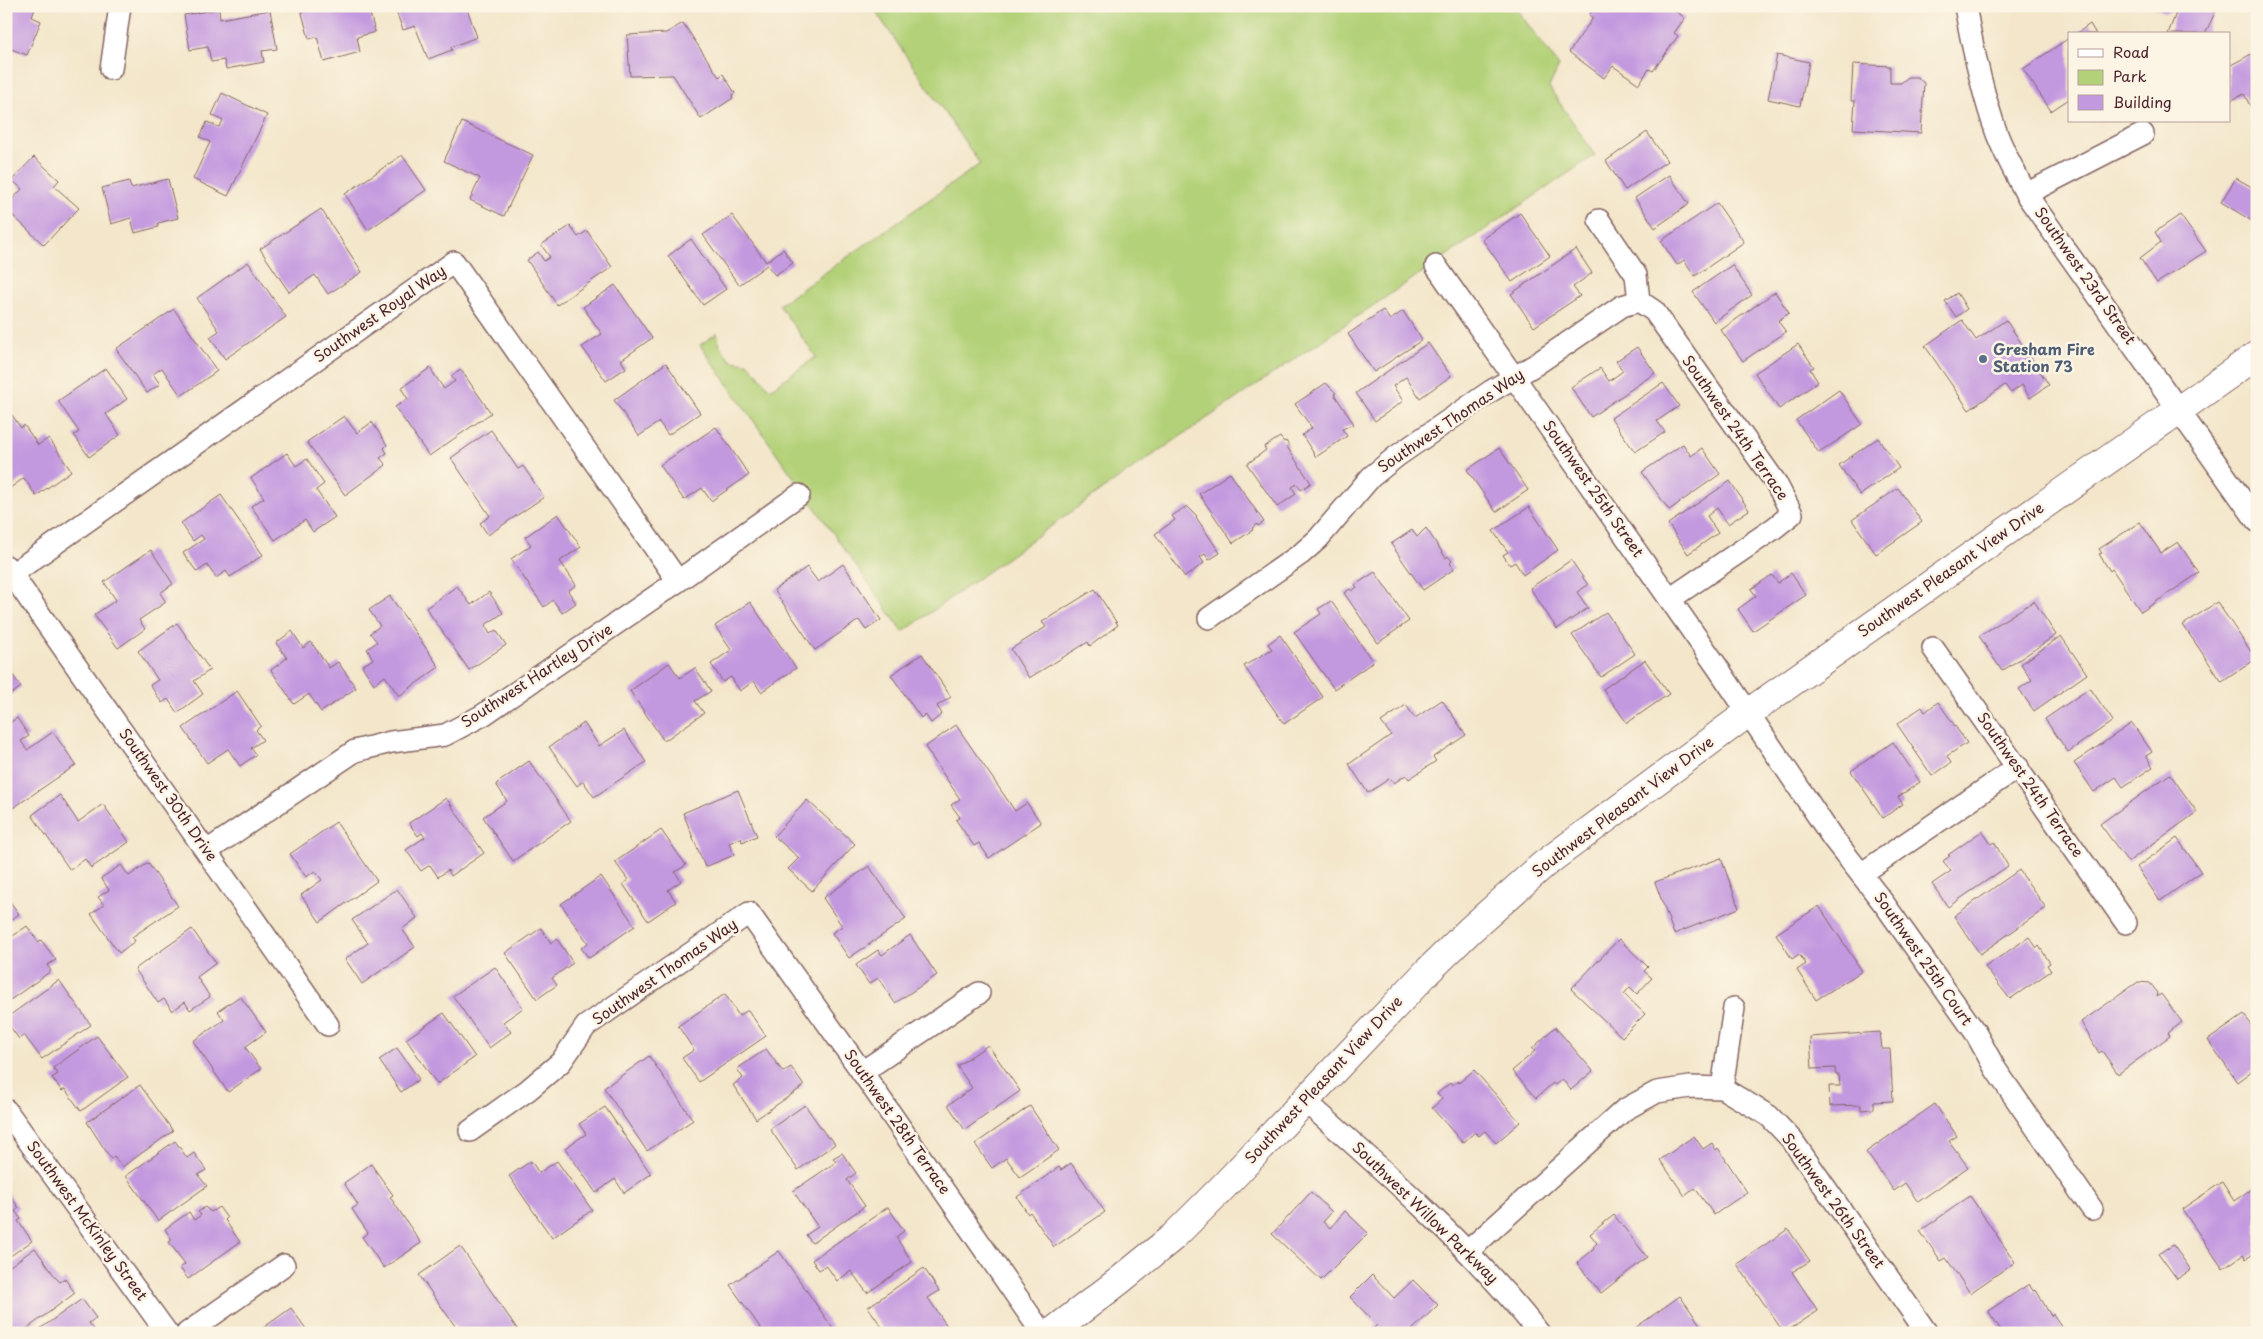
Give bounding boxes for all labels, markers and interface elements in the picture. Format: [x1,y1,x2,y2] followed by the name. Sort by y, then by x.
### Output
[2068,32,2230,122] legend
[2113,40,2149,63] text: Road
[2113,64,2147,87] text: Park
[2113,90,2172,113] text: Building
[2030,202,2142,349] street label: Southwest 23rd Street
[308,258,450,367] street label: Southwest Royal Way
[1993,337,2095,377] place label: Gresham Fire Station 73
[1677,350,1795,504] street label: Southwest 24th Terrace
[1977,353,1989,365] marker: Gresham Fire Station 73
[1372,362,1528,477] street label: Southwest Thomas Way
[1538,415,1650,561] street label: Southwest 25th Street
[1852,496,2048,642] street label: Southwest Pleasant View Drive
[456,617,616,732] street label: Southwest Hartley Drive
[1972,707,2090,861] street label: Southwest 24th Terrace
[114,723,224,865] street label: Southwest 30th Drive
[1526,730,1718,882] street label: Southwest Pleasant View Drive
[1869,887,1979,1030] street label: Southwest 25th Court
[587,912,741,1030] street label: Southwest Thomas Way
[1239,990,1407,1168] street label: Southwest Pleasant View Drive
[839,1044,957,1198] street label: Southwest 28th Terrace
[1777,1128,1891,1273] street label: Southwest 26th Street
[22,1135,154,1305] street label: Southwest McKinley Street
[1348,1136,1504,1288] street label: Southwest Willow Parkway

